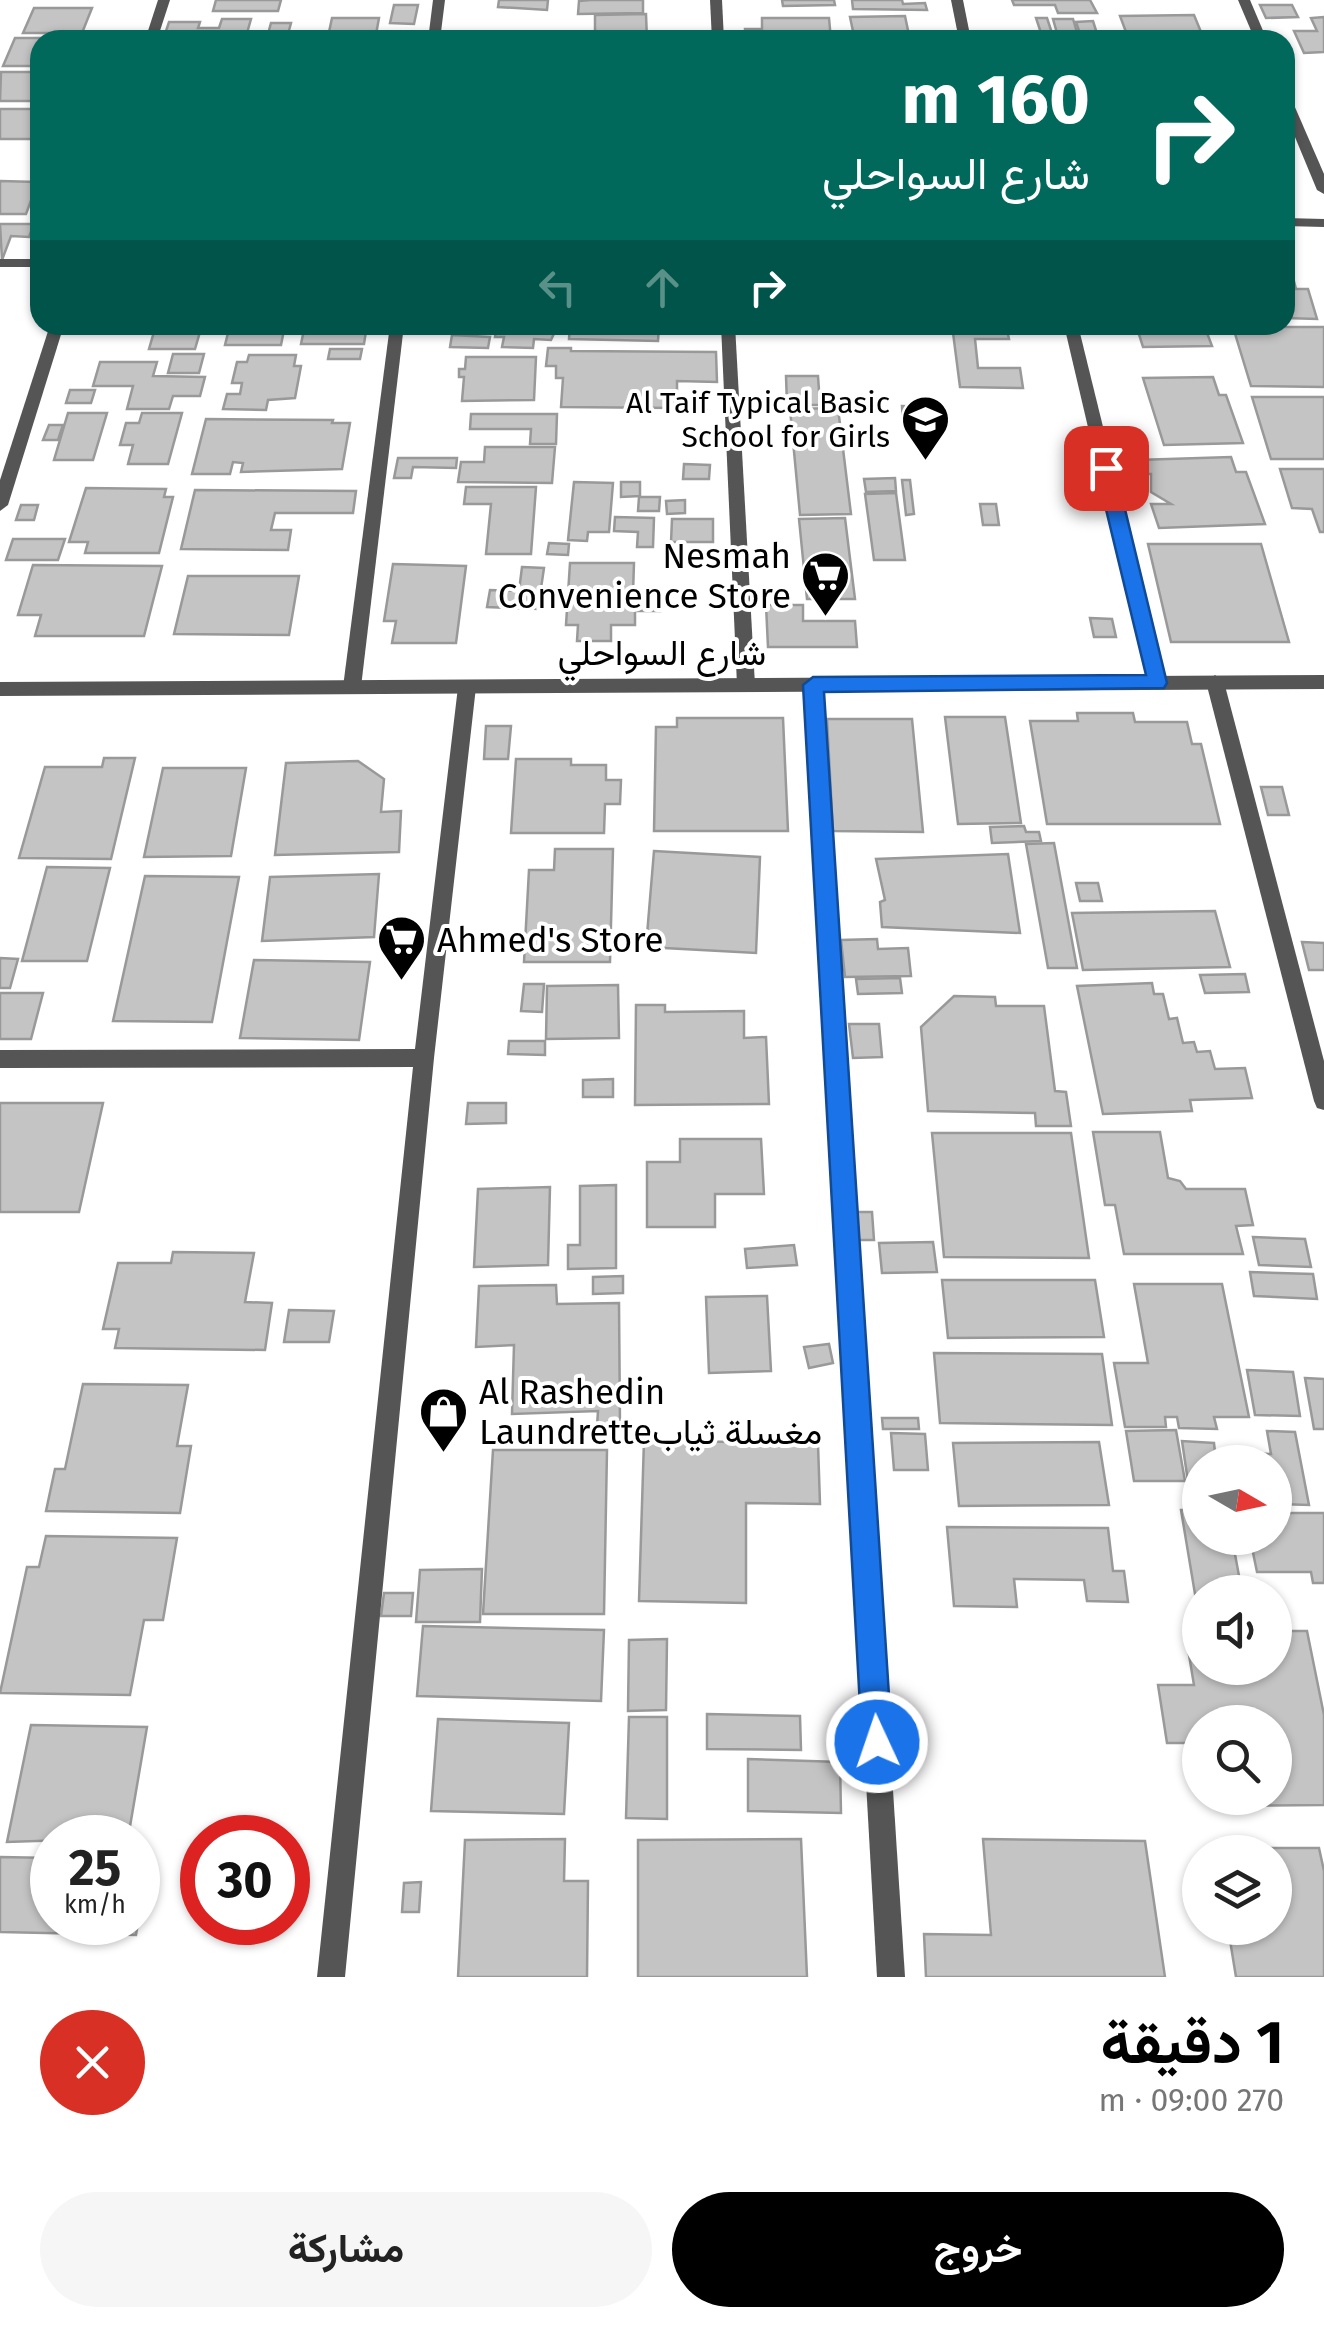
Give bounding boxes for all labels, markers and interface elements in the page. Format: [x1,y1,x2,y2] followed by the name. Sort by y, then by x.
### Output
[901,58,1090,142] text: 160 m
[1125,70,1255,200] icon: right
[822,147,1090,201] text: شارع السواحلي
[530,260,585,315] icon: left
[635,260,690,315] icon: ahead
[740,260,795,315] icon: right
[626,385,890,455] place label: Al Taif Typical Basic School for Girls
[899,394,951,462] school or university icon: Al Taif Typical Basic School for Girls
[1064,426,1149,511] pin
[1079,441,1134,496] icon: arrive
[498,535,791,617] place label: Nesmah Convenience Store
[800,550,852,618] supermarket icon: Nesmah Convenience Store
[558,632,766,682] street label: شارع السواحلي
[376,914,428,982] supermarket icon: Ahmed's Store
[437,919,664,961] place label: Ahmed's Store
[479,1371,822,1453] place label: Al Rashedin Laundretteمغسلة ثياب
[418,1386,470,1454] shop icon: Al Rashedin Laundretteمغسلة ثياب
[1182,1445,1292,1555] north arrow
[1182,1445,1292,1945] map controls
[1182,1575,1292,1685] button: sound
[825,1690,929,1794] position arrow
[1182,1705,1292,1815] button: search
[180,1815,310,1945] speed limit sign: 30
[1182,1835,1292,1945] button: layers
[69,1838,121,1898] text: 25
[64,1890,126,1920] text: km/h
[1100,2007,1284,2079] text: 1 دقيقة
[40,2010,145,2115] button: close
[1099,2081,1284,2119] text: 270 m · 09:00
[40,2192,652,2307] button: مشاركة
[672,2192,1284,2307] button: خروج

